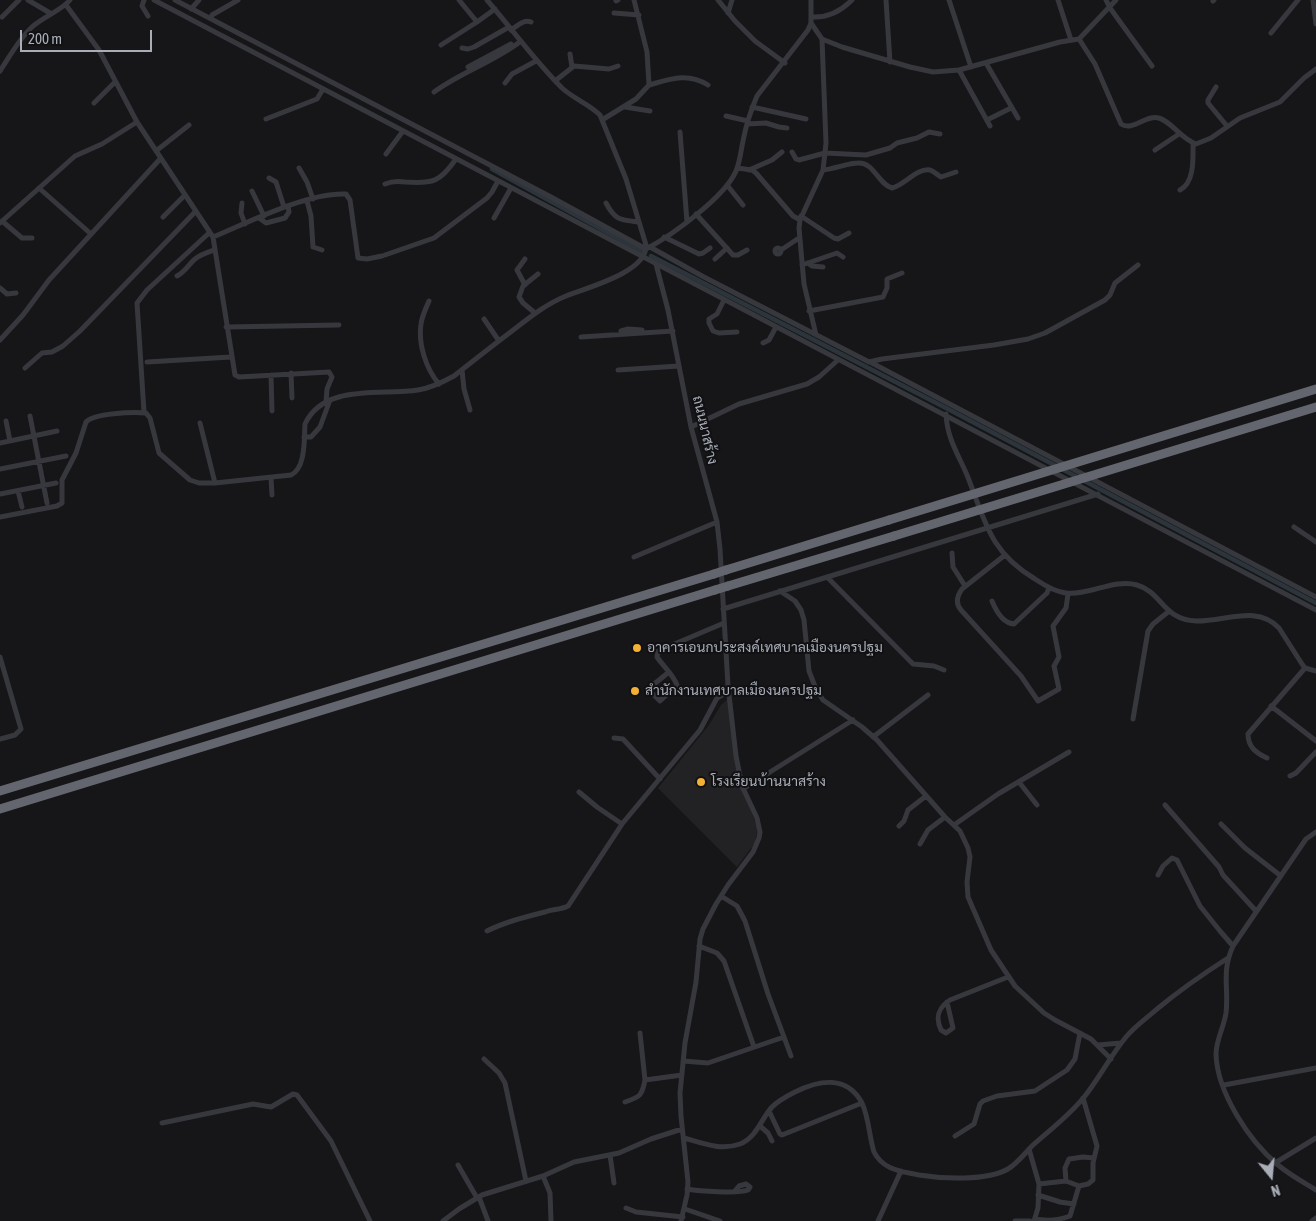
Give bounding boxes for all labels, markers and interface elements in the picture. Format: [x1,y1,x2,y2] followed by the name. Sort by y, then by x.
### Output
[22,20,155,52] scale bar
[28,30,62,47] text: 200 m
[689,394,721,466] street label: ถนนนาสร้าง
[647,640,883,656] place label: อาคารเอนกประสงค์เทศบาลเมืองนครปฐม
[631,642,643,654] marker: อาคารเอนกประสงค์เทศบาลเมืองนครปฐม
[645,683,822,699] place label: สำนักงานเทศบาลเมืองนครปฐม
[629,685,641,697] marker: สำนักงานเทศบาลเมืองนครปฐม
[711,774,826,790] place label: โรงเรียนบ้านนาสร้าง
[695,776,707,788] marker: โรงเรียนบ้านนาสร้าง
[1246,1151,1296,1201] north arrow
[1269,1181,1282,1199] text: N

